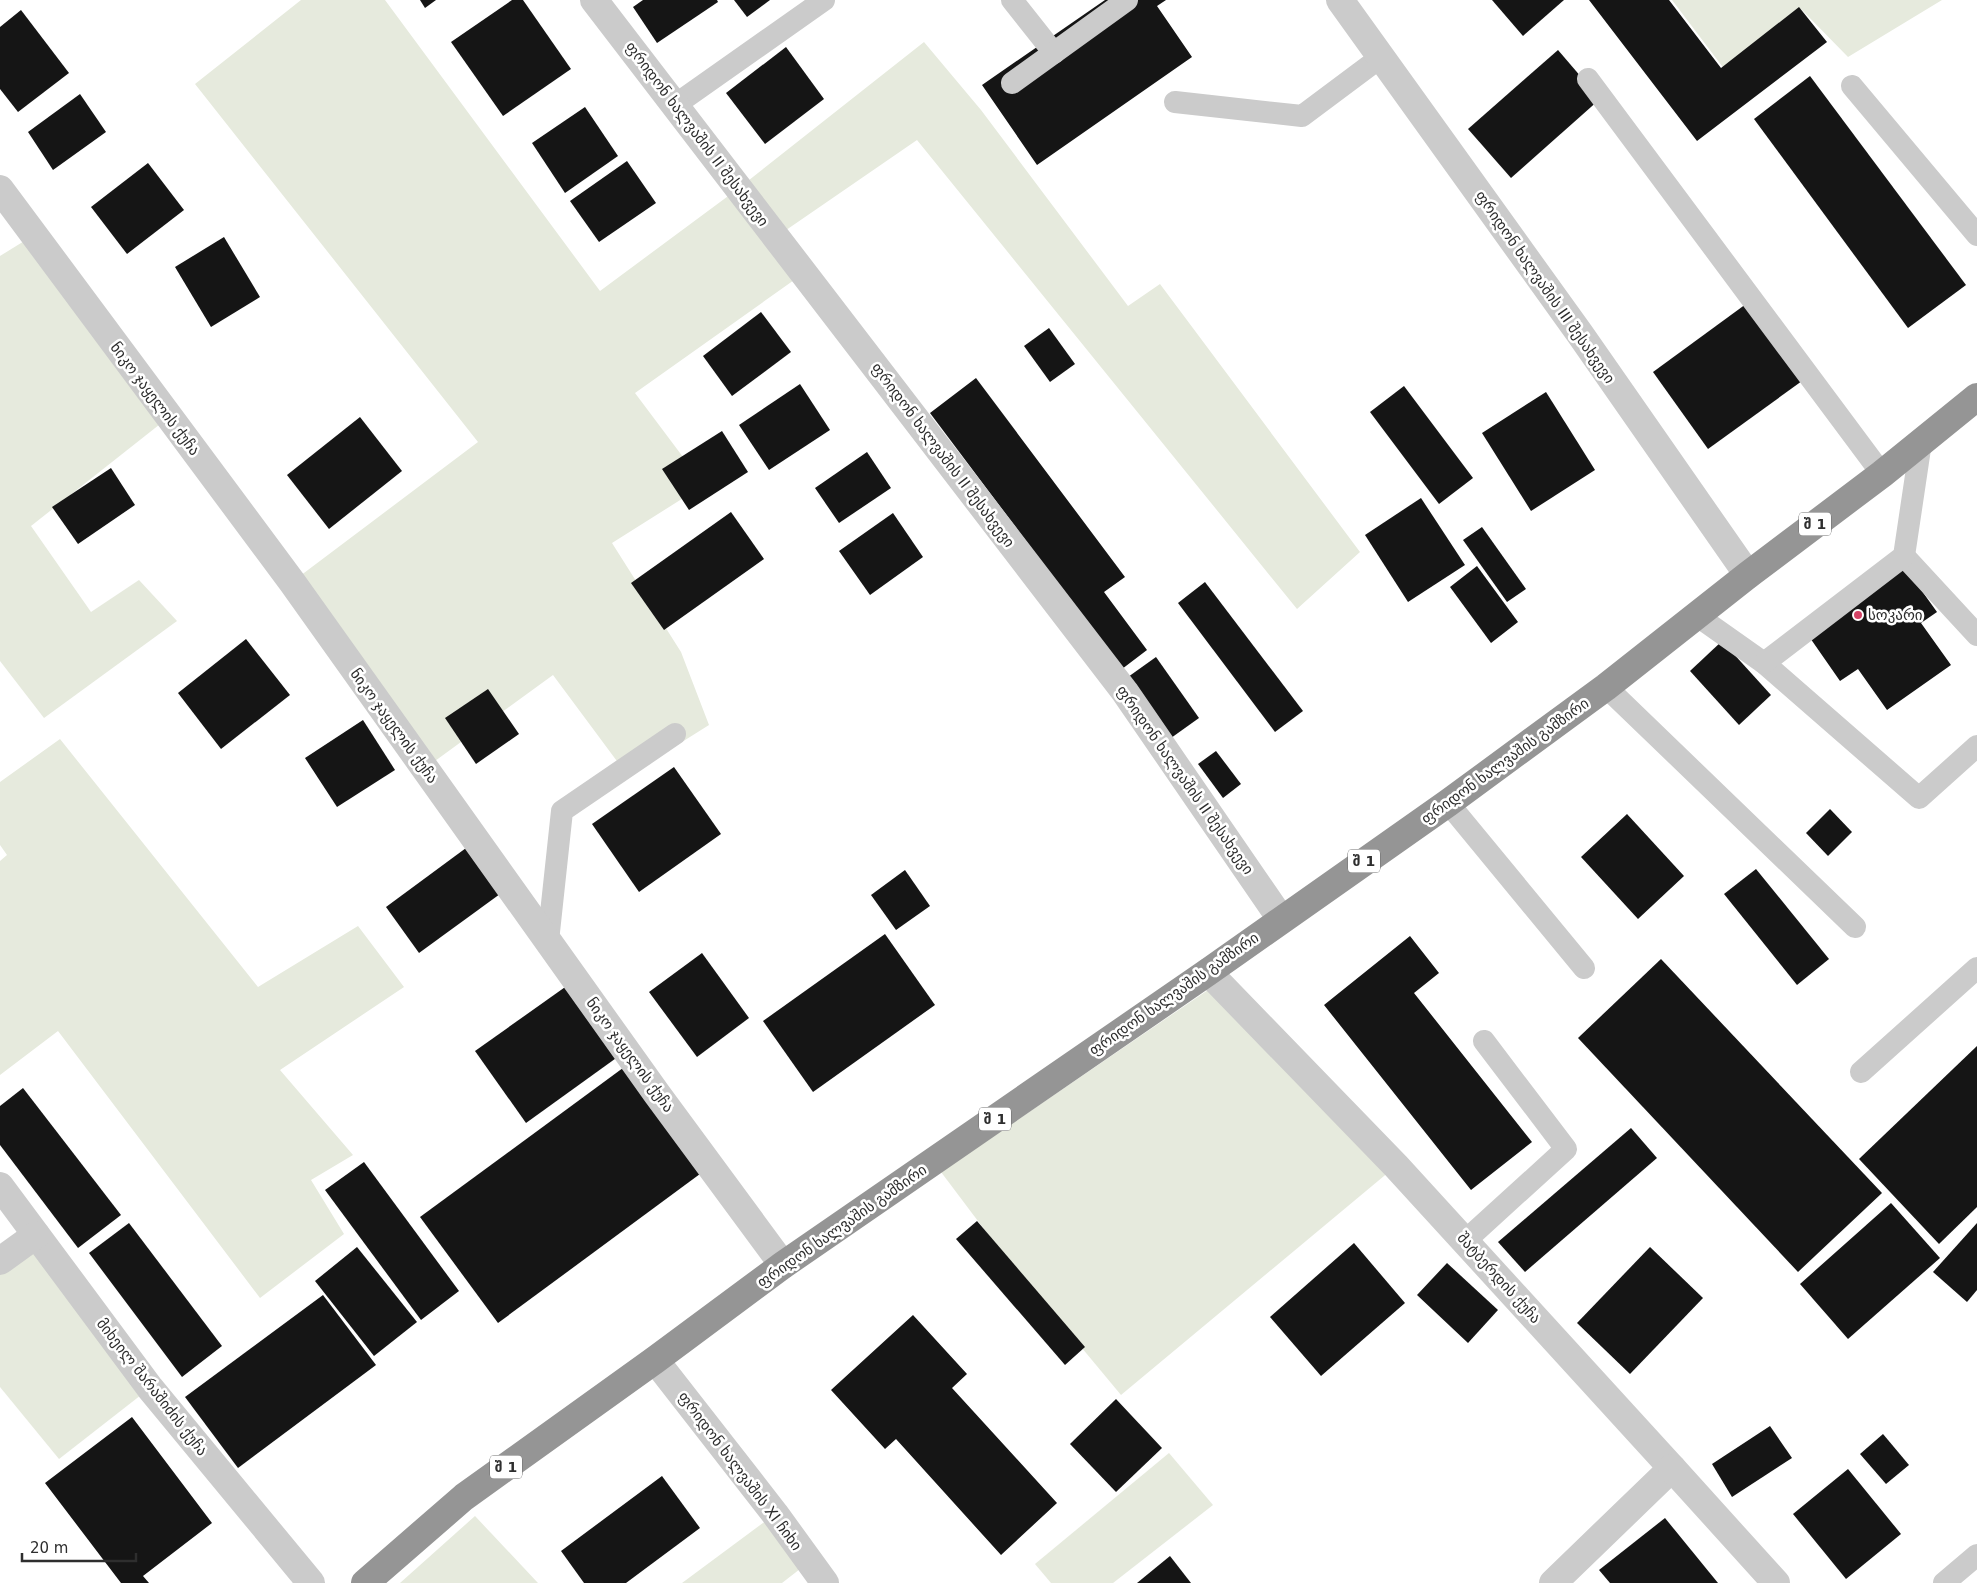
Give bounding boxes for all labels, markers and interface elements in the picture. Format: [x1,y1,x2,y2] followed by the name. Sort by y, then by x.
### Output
[622,38,773,230] street label: ფრიდონ ხალვაშის II შესახვევი
[1471,187,1619,387] street label: ფრიდონ ხალვაშის III შესახვევი
[107,339,203,459] street label: ნიკო ჯაყელის ქუჩა
[868,359,1019,551] street label: ფრიდონ ხალვაშის II შესახვევი
[1799,512,1831,536] road number: შ 1
[1868,606,1923,624] place label: სოკარი
[1852,609,1864,621] marker: სოკარი
[346,665,442,787] street label: ნიკო ჯაყელის ქუჩა
[1113,682,1258,878] street label: ფრიდონ ხალვაშის II შესახვევი
[1418,694,1592,828] street label: ფრიდონ ხალვაშის გამზირი
[1348,849,1380,872] road number: შ 1
[1086,928,1262,1060] street label: ფრიდონ ხალვაშის გამზირი
[582,994,678,1116] street label: ნიკო ჯაყელის ქუჩა
[979,1108,1011,1130] road number: შ 1
[754,1160,930,1292] street label: ფრიდონ ხალვაშის გამზირი
[1453,1229,1545,1327] street label: შატბერდის ქუჩა
[93,1315,211,1459] street label: მიხეილ შარაშიძის ქუჩა
[674,1388,806,1554] street label: ფრიდონ ხალვაშის XI ჩიხი
[490,1455,522,1478] road number: შ 1
[22,1530,136,1562] scale bar
[30,1539,68,1557] text: 20 m

